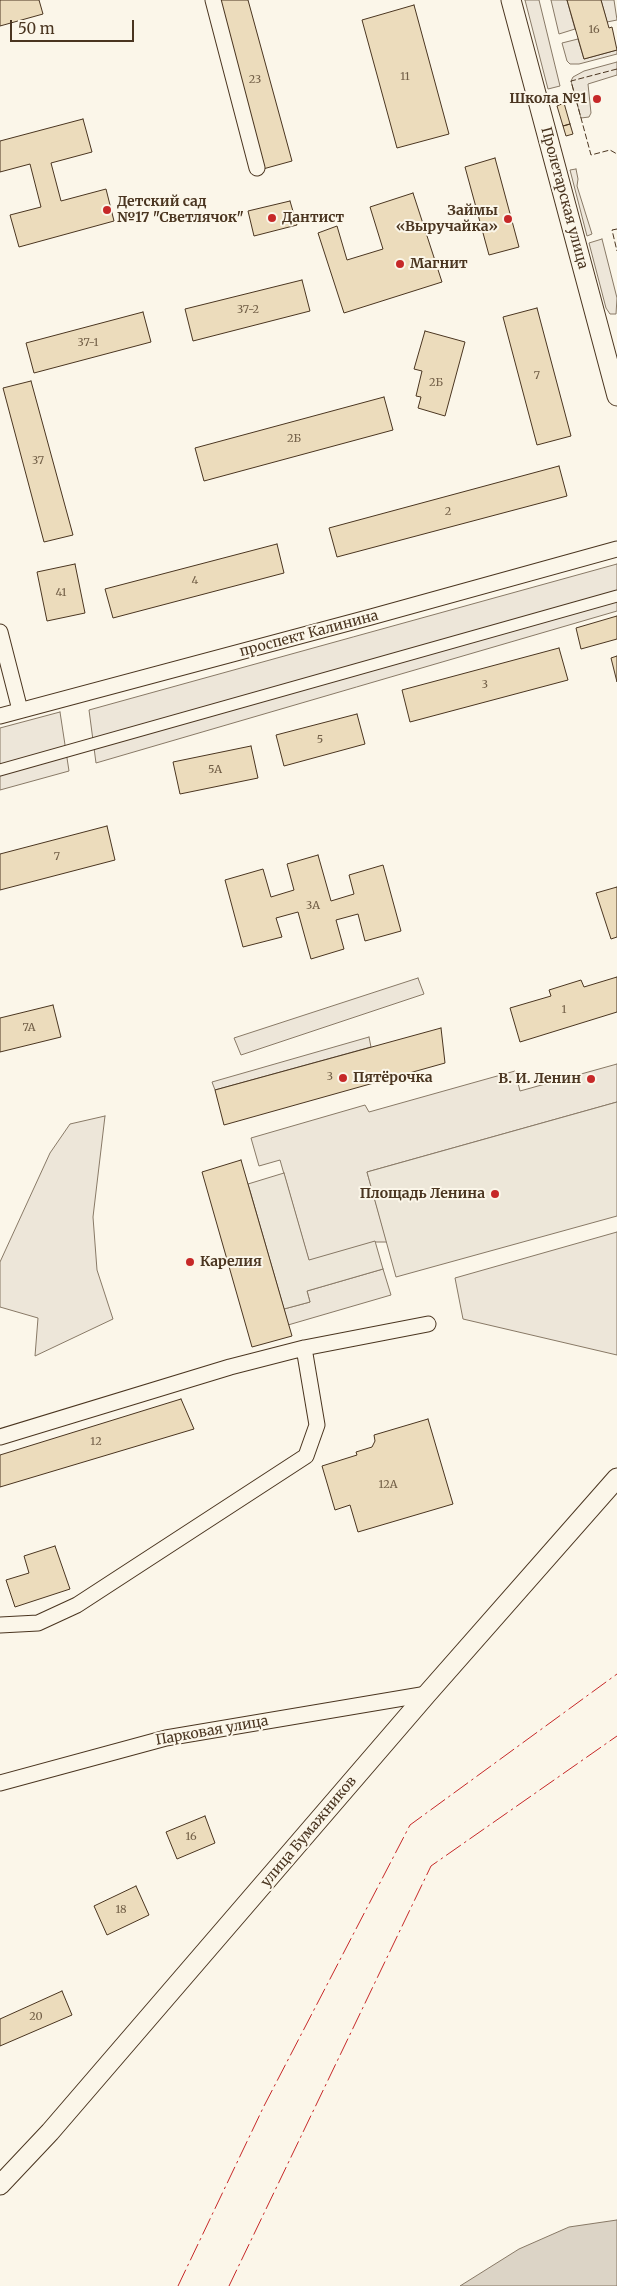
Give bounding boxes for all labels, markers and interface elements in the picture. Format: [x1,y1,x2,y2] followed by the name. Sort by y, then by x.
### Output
[12,10,136,42] scale bar
[18,19,55,38] text: 50 m
[588,23,600,37] house number: 16
[400,70,410,84] house number: 11
[249,73,261,87] house number: 23
[509,91,587,107] place label: Школа №1
[591,93,603,105] marker: Школа №1
[537,125,591,271] street label: Пролетарская улица
[117,194,244,226] place label: Детский сад №17 "Светлячок"
[396,203,498,236] place label: Займы «Выручайка»
[101,204,113,216] marker: Детский сад №17 "Светлячок"
[282,210,344,226] place label: Дантист
[266,212,278,224] marker: Дантист
[502,213,514,225] marker: Займы «Выручайка»
[410,256,468,272] place label: Магнит
[394,258,406,270] marker: Магнит
[237,303,259,317] house number: 37-2
[77,336,99,350] house number: 37-1
[534,369,540,383] house number: 7
[429,376,443,390] house number: 2Б
[287,432,301,446] house number: 2Б
[32,454,44,468] house number: 37
[445,505,451,519] house number: 2
[192,574,198,588] house number: 4
[56,586,66,600] house number: 41
[238,607,380,661] street label: проспект Калинина
[482,678,488,692] house number: 3
[317,733,323,747] house number: 5
[208,763,222,777] house number: 5А
[54,850,60,864] house number: 7
[306,899,320,913] house number: 3А
[562,1003,566,1017] house number: 1
[23,1021,35,1035] house number: 7А
[327,1070,333,1084] house number: 3
[353,1070,433,1086] place label: Пятёрочка
[498,1071,581,1087] place label: В. И. Ленин
[337,1072,349,1084] marker: Пятёрочка
[585,1073,597,1085] marker: В. И. Ленин
[360,1186,485,1202] place label: Площадь Ленина
[489,1188,501,1200] marker: Площадь Ленина
[200,1254,262,1270] place label: Карелия
[184,1256,196,1268] marker: Карелия
[90,1435,102,1449] house number: 12
[378,1478,398,1492] house number: 12А
[154,1713,270,1749] street label: Парковая улица
[258,1773,360,1891] street label: улица Бумажников
[185,1830,197,1844] house number: 16
[115,1903,127,1917] house number: 18
[29,2010,43,2024] house number: 20

